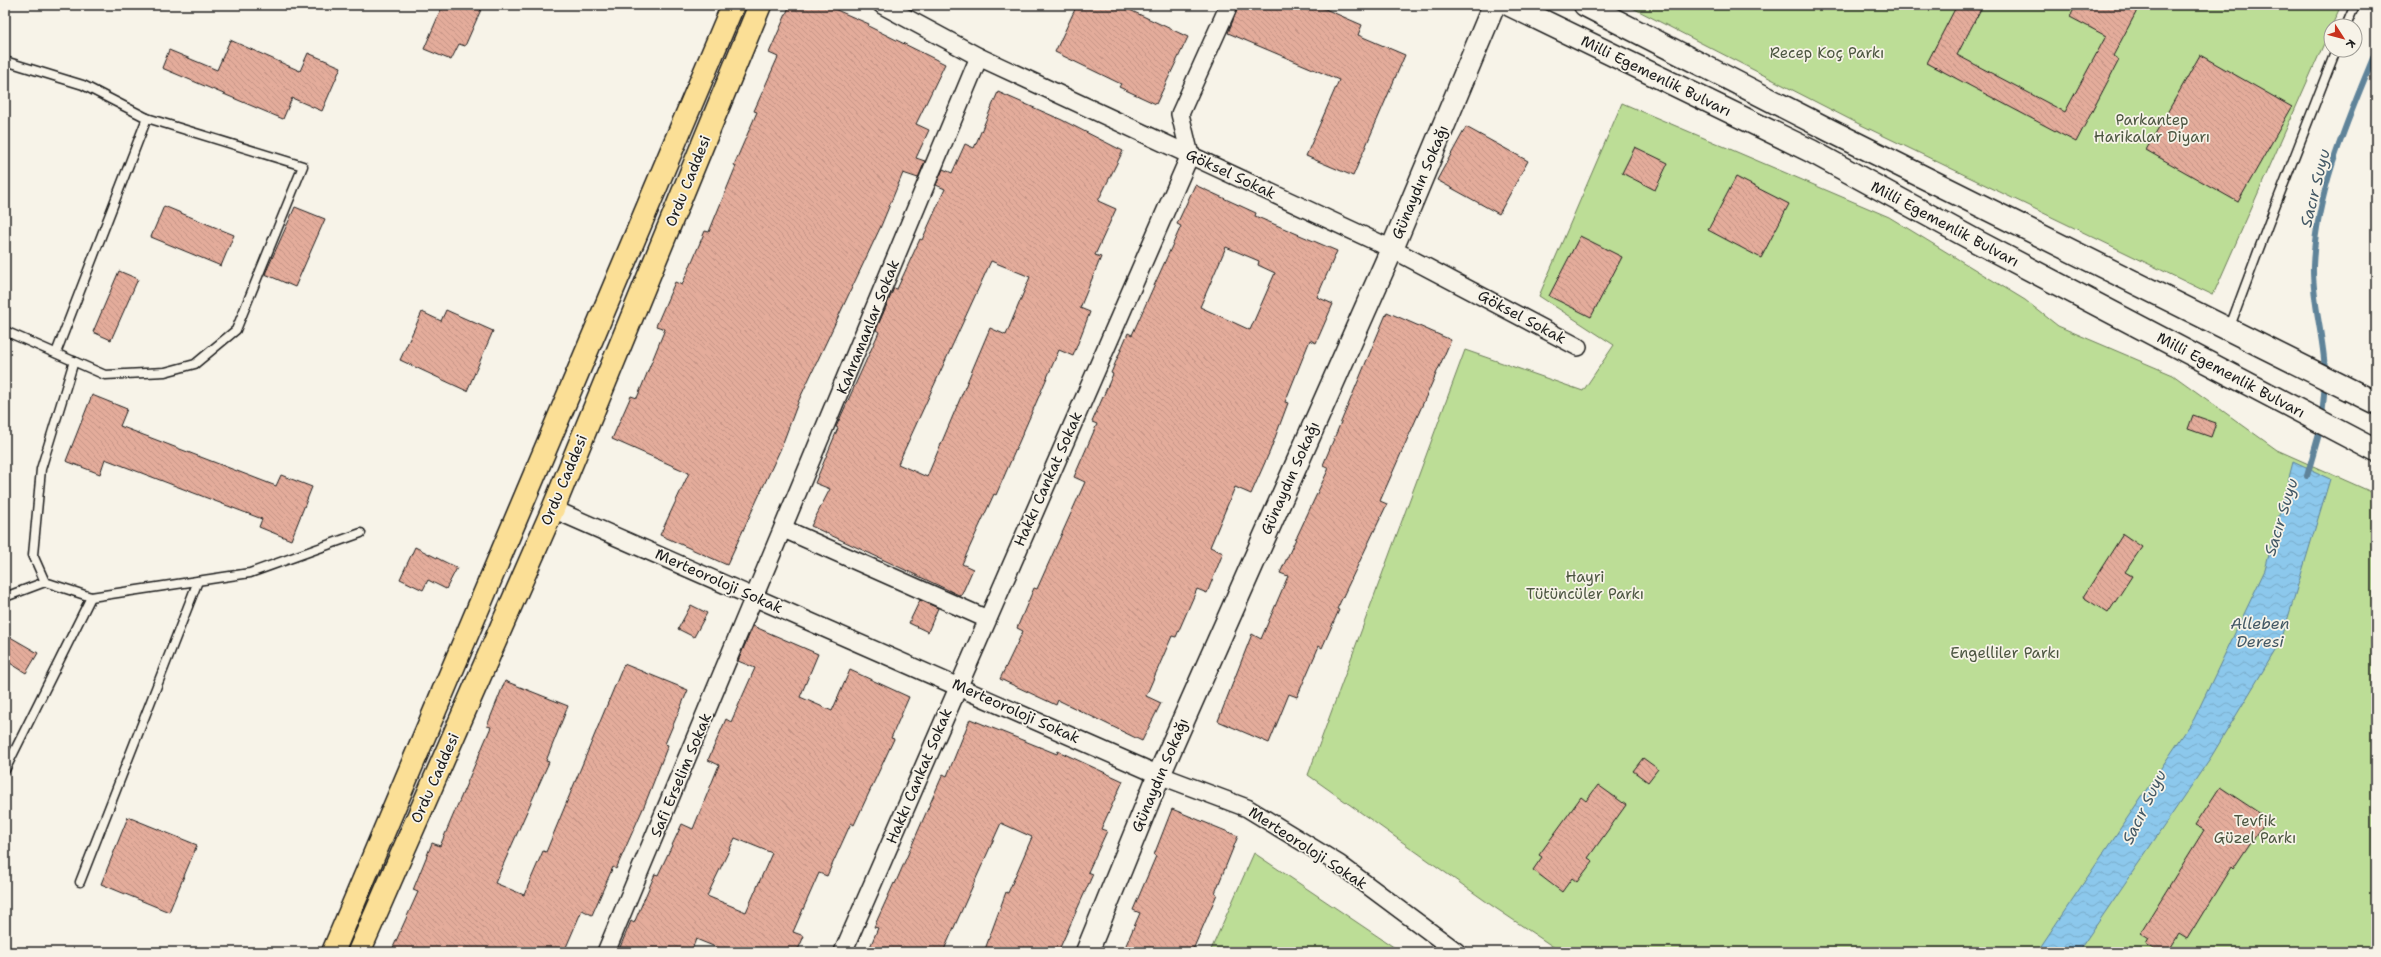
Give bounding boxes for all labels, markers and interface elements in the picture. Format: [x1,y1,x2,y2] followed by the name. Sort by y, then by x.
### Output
[2323,18,2363,58] north arrow
[1577,31,1735,121] street label: Milli Egemenlik Bulvarı
[2342,36,2359,51] text: K
[1770,43,1884,63] park label: Recep Koç Parkı
[2094,110,2210,147] park label: Parkantep Harikalar Diyarı
[1387,122,1453,242] street label: Günaydın Sokağı
[661,132,715,230] street label: Ordu Caddesi
[1183,144,1279,204] street label: Göksel Sokak
[2295,147,2335,229] water label: Sacır Suyu
[1867,176,2023,272] street label: Milli Egemenlik Bulvarı
[832,257,904,397] street label: Kahramanlar Sokak
[1474,285,1570,349] street label: Göksel Sokak
[2153,327,2309,423] street label: Milli Egemenlik Bulvarı
[1009,408,1087,550] street label: Hakkı Cankat Sokak
[1256,418,1324,538] street label: Günaydın Sokağı
[536,432,592,528] street label: Ordu Caddesi
[2259,476,2303,558] water label: Sacır Suyu
[652,544,786,618] street label: Merteoroloji Sokak
[1526,567,1644,604] park label: Hayri Tütüncüler Parkı
[2230,613,2290,652] water label: Alleben Deresi
[1950,643,2060,663] park label: Engelliler Parkı
[949,674,1083,748] street label: Merteoroloji Sokak
[881,705,957,847] street label: Hakkı Cankat Sokak
[646,710,716,840] street label: Safi Erselim Sokak
[1127,715,1193,835] street label: Günaydın Sokağı
[406,730,464,826] street label: Ordu Caddesi
[2117,767,2171,847] water label: Sacır Suyu
[1245,802,1371,894] street label: Merteoroloji Sokak
[2214,811,2296,848] park label: Tevfik Güzel Parkı

